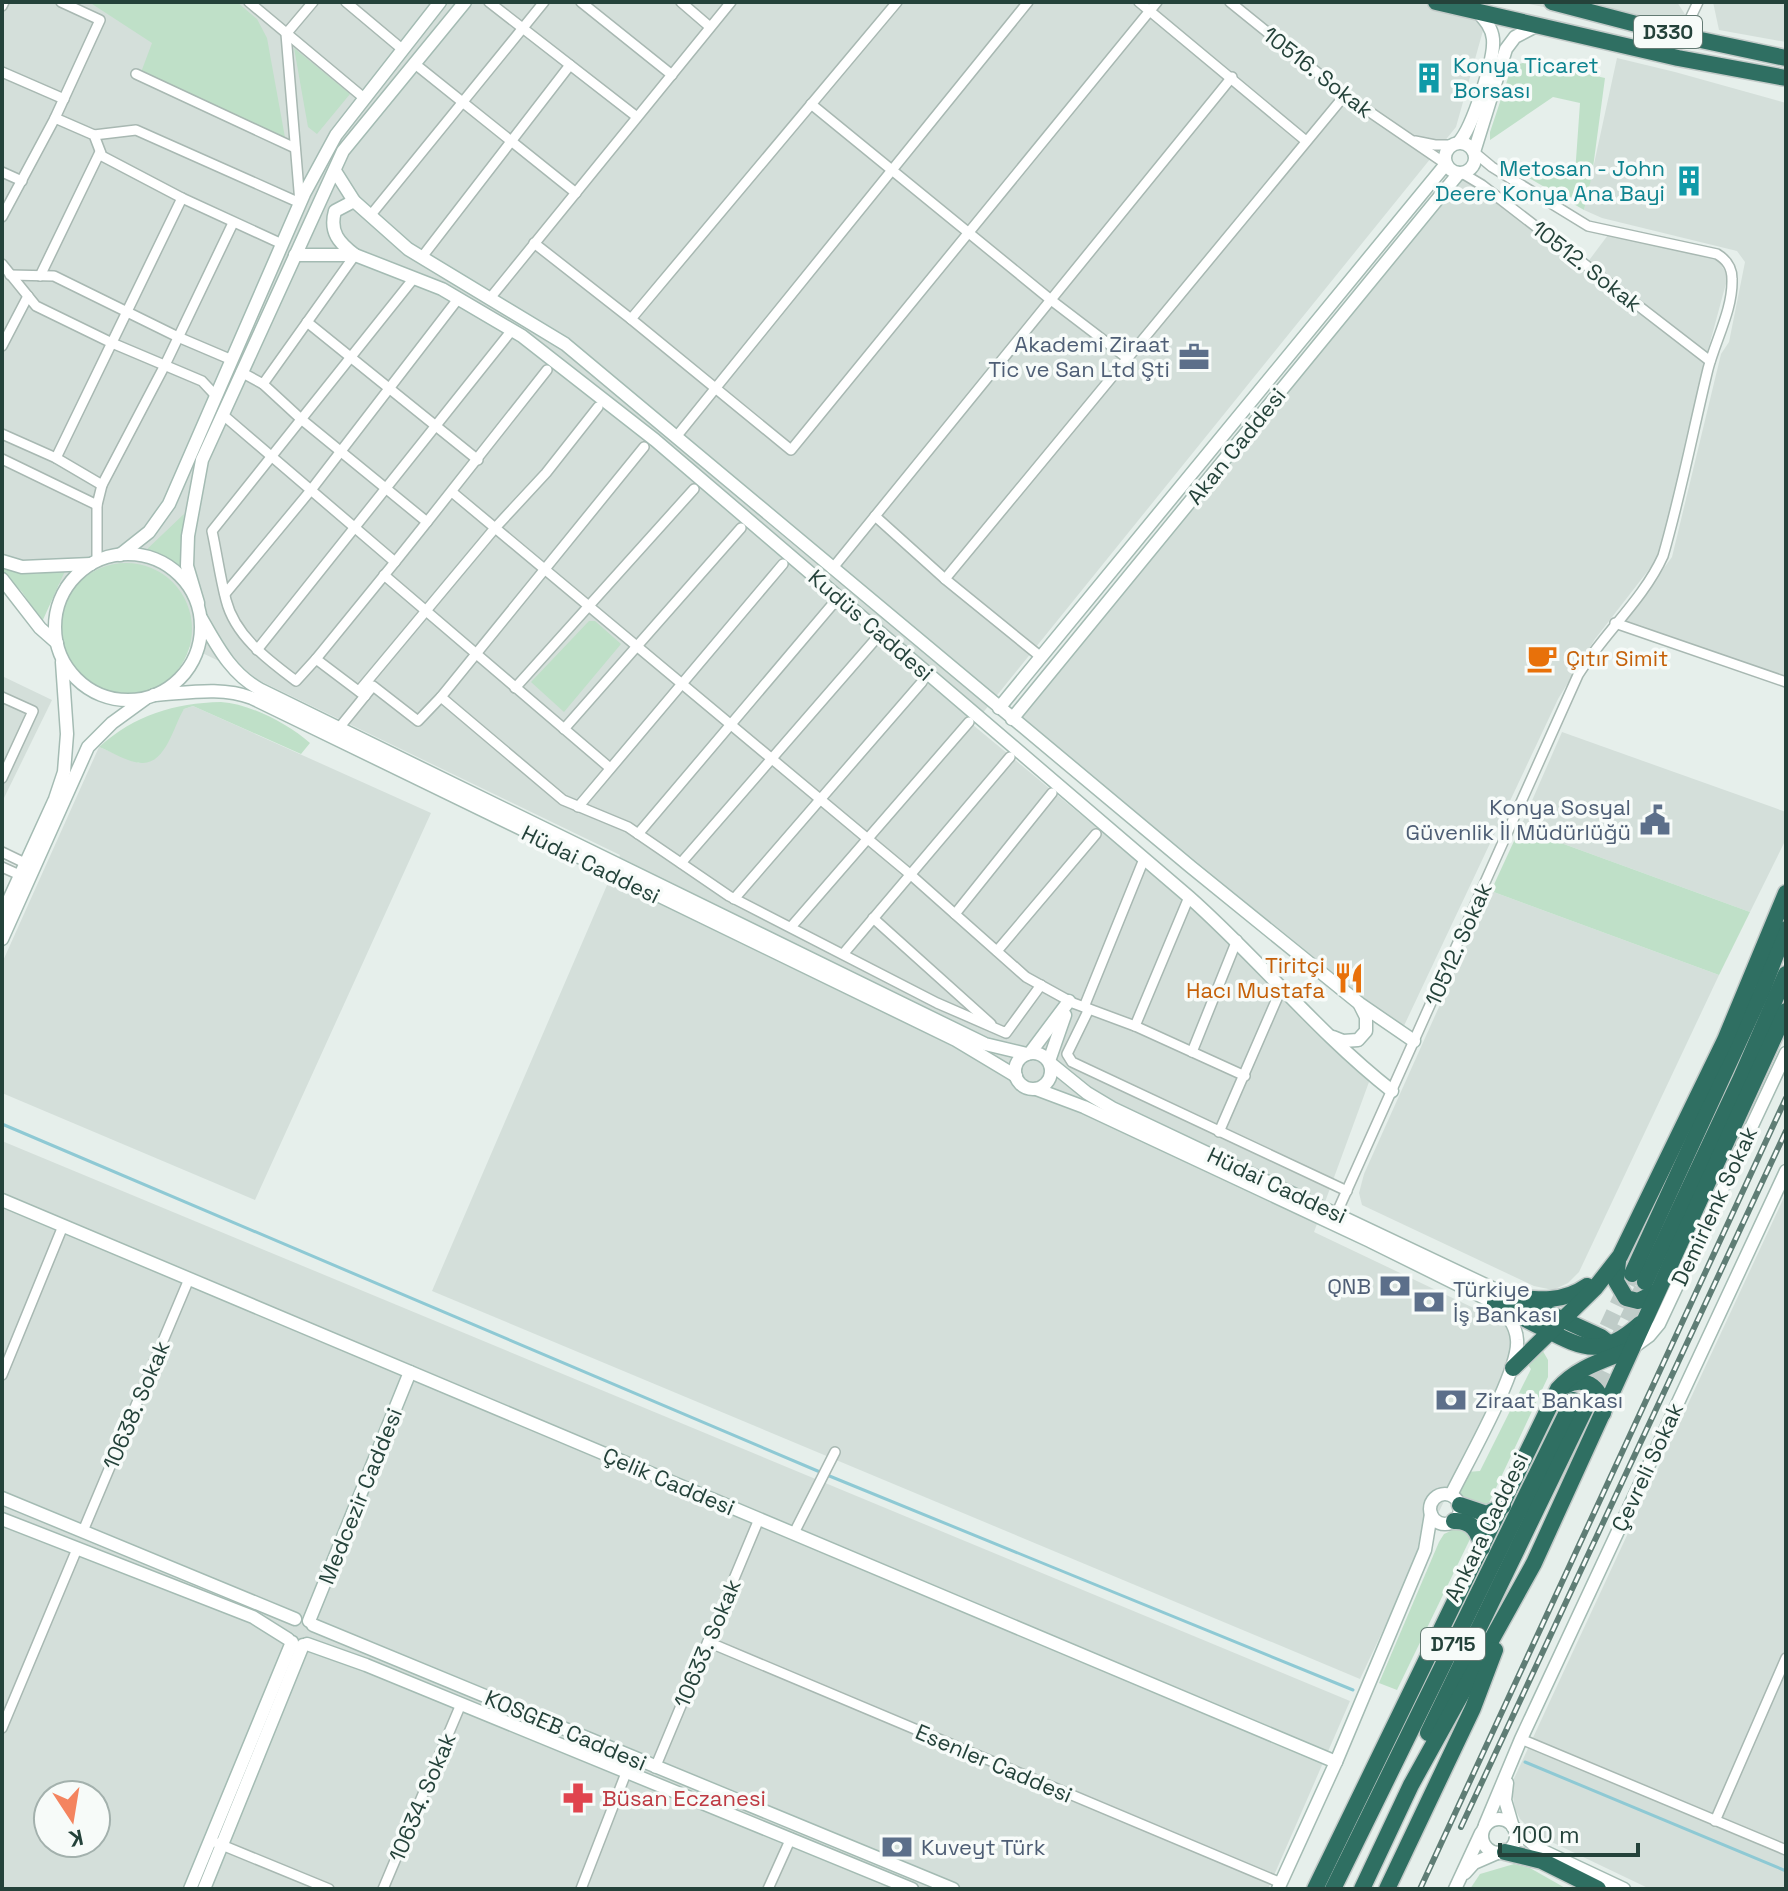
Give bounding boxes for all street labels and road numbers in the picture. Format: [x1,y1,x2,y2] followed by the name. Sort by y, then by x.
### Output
[1634,16,1702,48] road number: D330
[1257,20,1379,124] street label: 10516. Sokak
[1526,214,1648,318] street label: 10512. Sokak
[1180,382,1292,510] street label: Akan Caddesi
[803,563,939,687] street label: Kudüs Caddesi
[517,818,665,910] street label: Hüdai Caddesi
[1418,878,1498,1010] street label: 10512. Sokak
[1665,1122,1763,1290] street label: Demirlenk Sokak
[1203,1140,1351,1230] street label: Hüdai Caddesi
[96,1336,176,1474] street label: 10638. Sokak
[1605,1398,1689,1536] street label: Çevreli Sokak
[312,1404,408,1588] street label: Medcezir Caddesi
[599,1441,739,1521] street label: Çelik Caddesi
[1438,1448,1534,1606] street label: Ankara Caddesi
[667,1574,747,1712] street label: 10633. Sokak
[1421,1628,1485,1660] road number: D715
[481,1683,651,1777] street label: KOSGEB Caddesi
[911,1717,1077,1809] street label: Esenler Caddesi
[382,1728,462,1866] street label: 10634. Sokak

